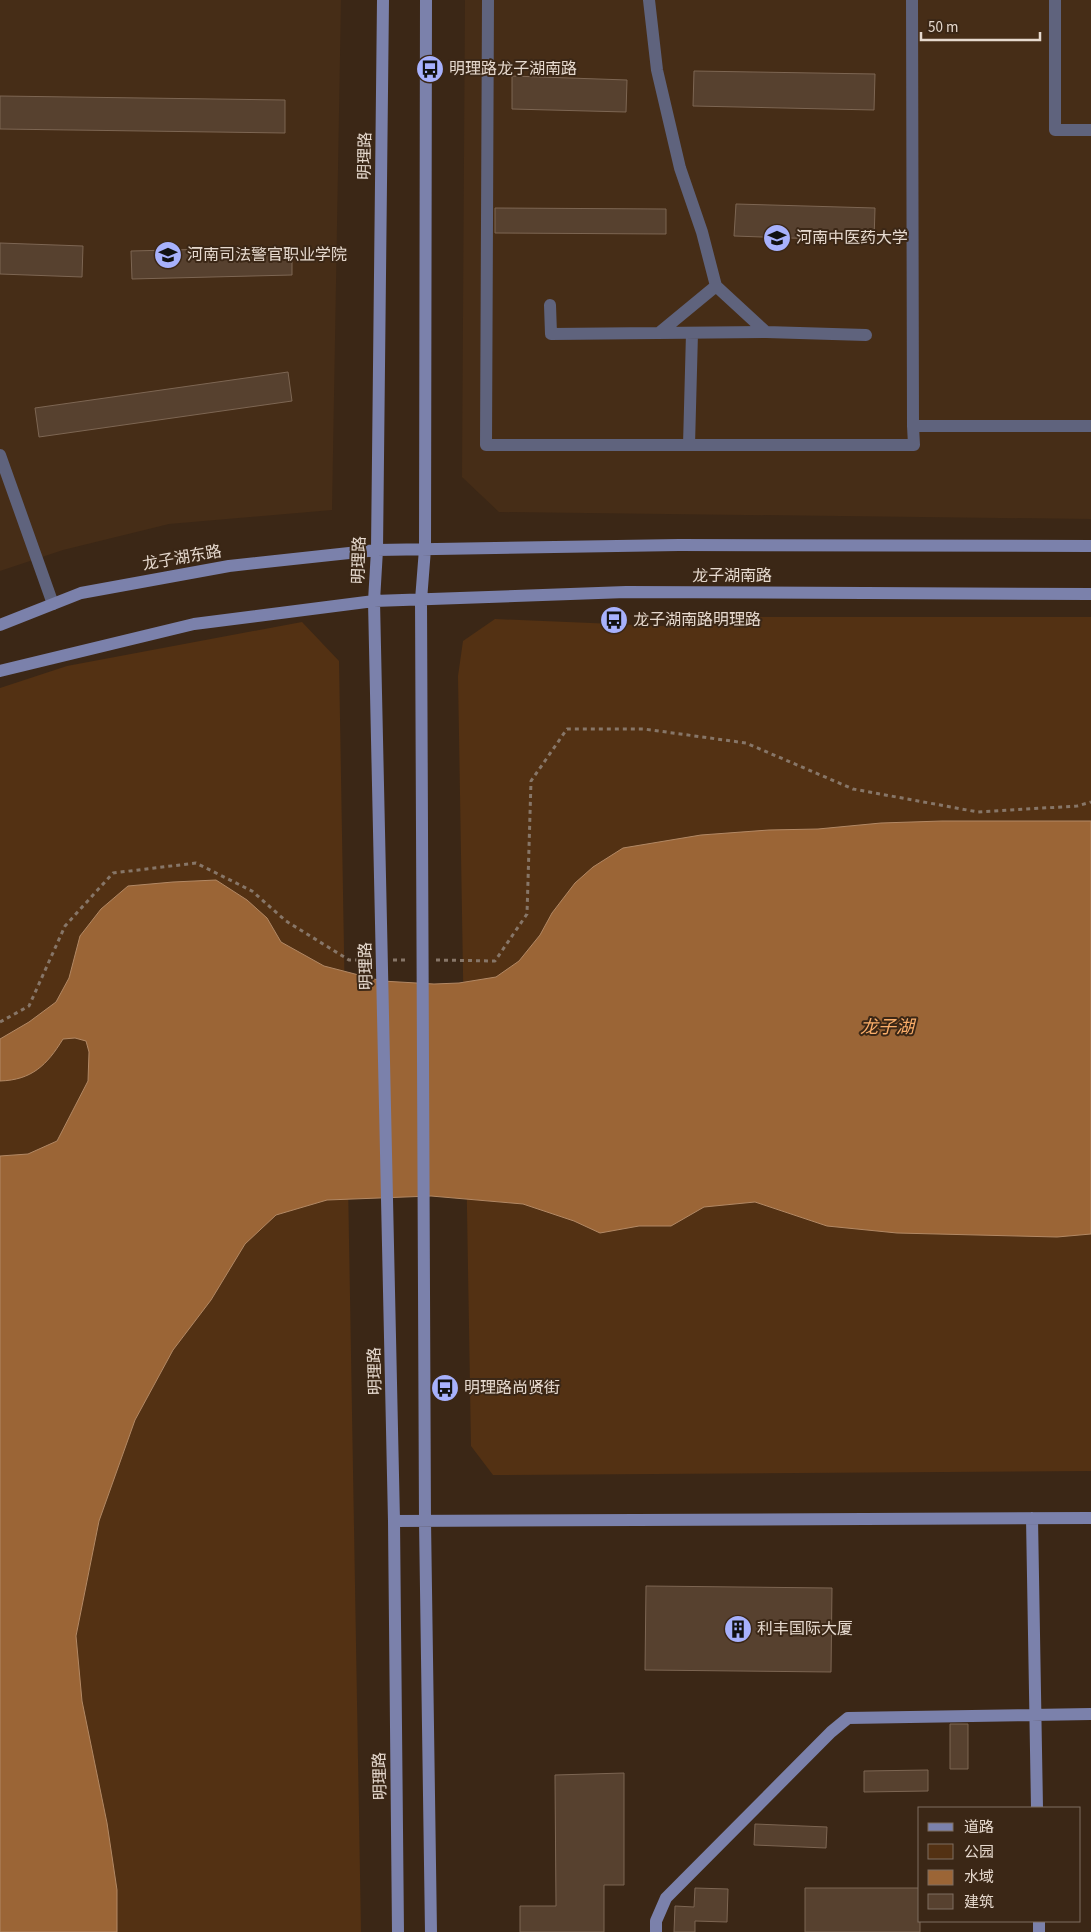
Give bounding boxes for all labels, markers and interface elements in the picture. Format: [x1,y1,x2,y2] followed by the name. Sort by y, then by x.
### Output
[921,10,1040,42] scale bar
[928,17,958,38] text: 50 m
[415,54,445,84] bus stop icon: 明理路龙子湖南路
[449,58,577,80] place label: 明理路龙子湖南路
[354,132,376,180] street label: 明理路
[762,223,792,253] school or university icon: 河南中医药大学
[796,227,908,249] place label: 河南中医药大学
[153,240,183,270] school or university icon: 河南司法警官职业学院
[187,244,347,266] place label: 河南司法警官职业学院
[347,536,371,584] street label: 明理路
[141,540,223,576] street label: 龙子湖东路
[692,565,772,587] street label: 龙子湖南路
[599,605,629,635] bus stop icon: 龙子湖南路明理路
[633,609,761,631] place label: 龙子湖南路明理路
[355,942,377,990] street label: 明理路
[860,1015,917,1040] water label: 龙子湖
[364,1347,386,1395] street label: 明理路
[430,1373,460,1403] bus stop icon: 明理路尚贤街
[464,1377,560,1399] place label: 明理路尚贤街
[723,1614,753,1644] building icon: 利丰国际大厦
[757,1618,853,1640] place label: 利丰国际大厦
[369,1752,391,1800] street label: 明理路
[918,1807,1081,1922] legend
[964,1817,994,1838] text: 道路
[964,1842,994,1863] text: 公园
[964,1867,994,1888] text: 水域
[964,1892,994,1913] text: 建筑

